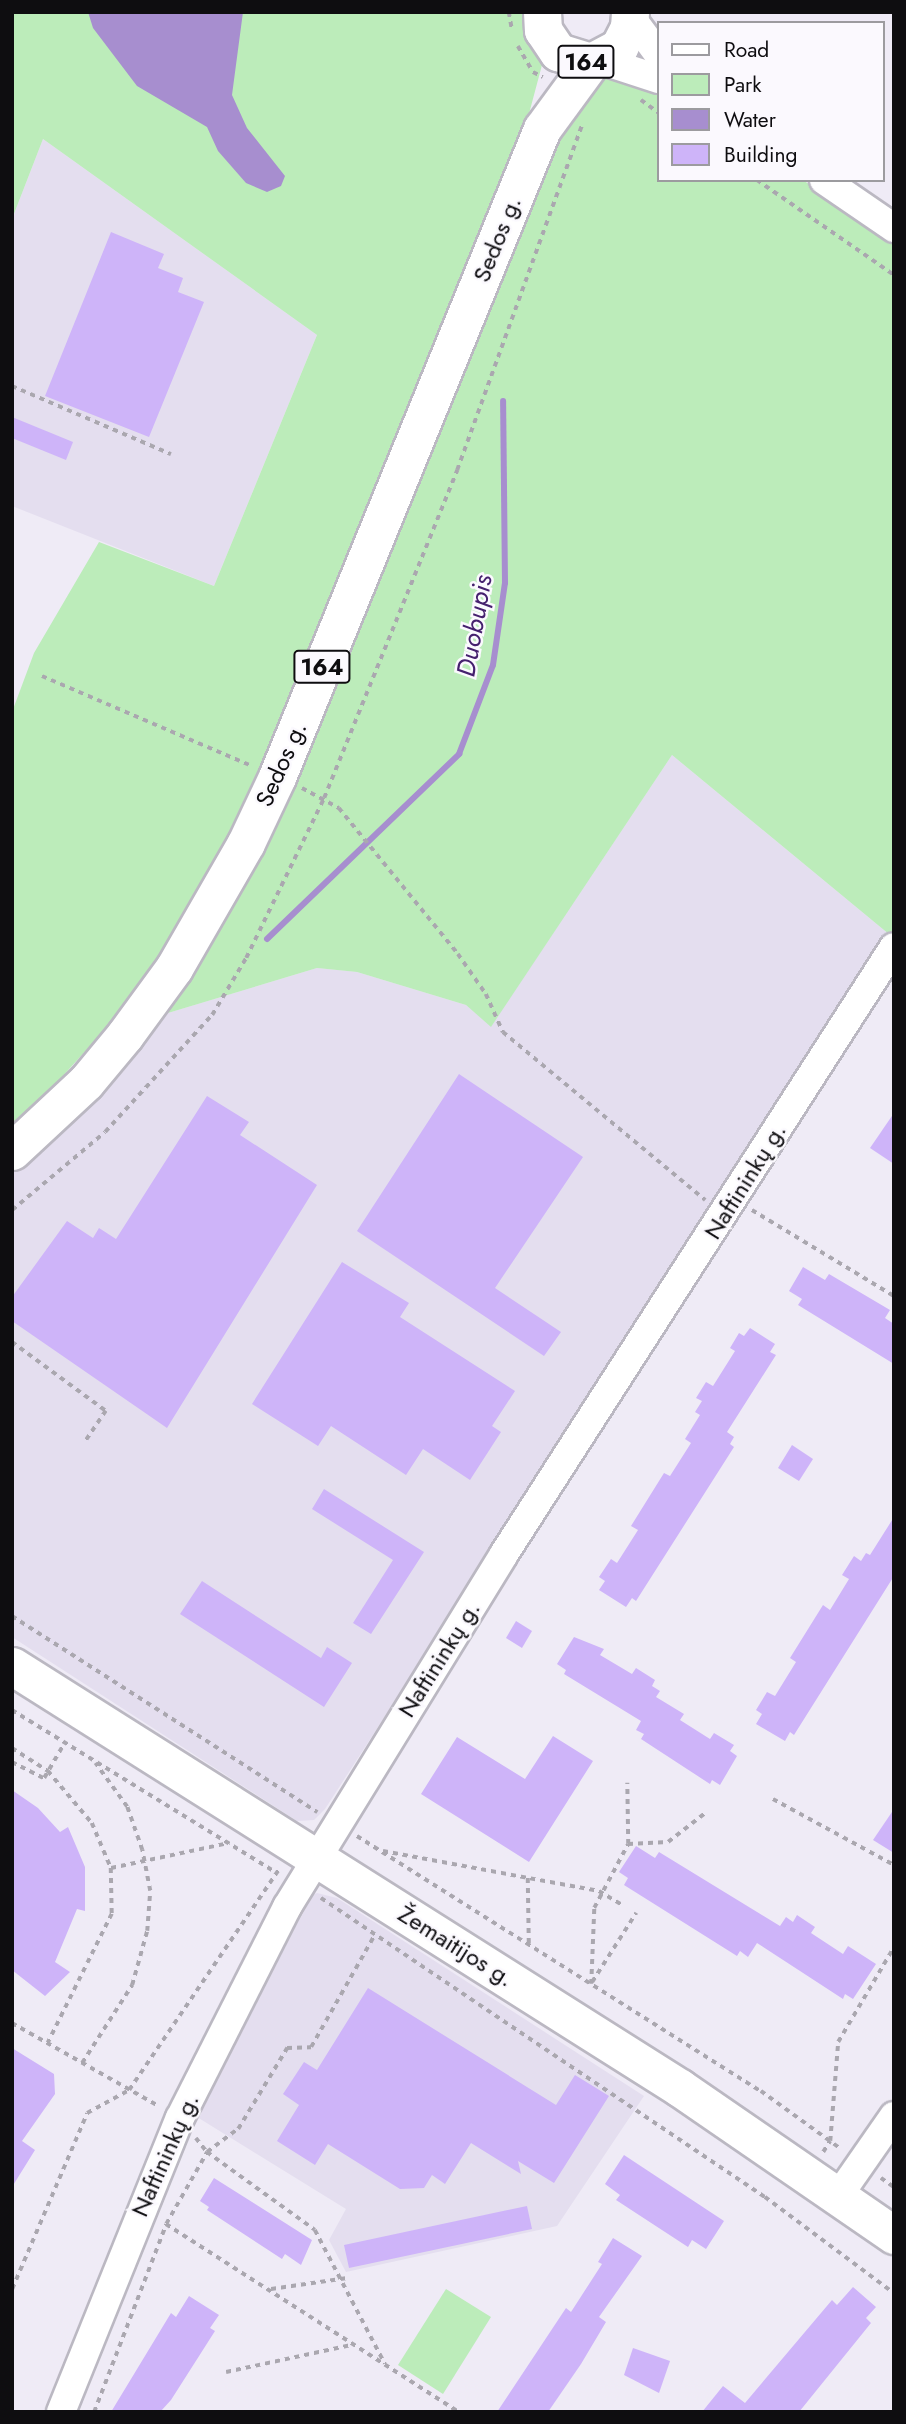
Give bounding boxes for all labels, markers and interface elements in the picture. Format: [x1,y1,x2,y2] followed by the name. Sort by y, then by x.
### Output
[657,21,885,182] legend
[724,35,769,65] text: Road
[556,43,616,82] road number: 164
[724,70,761,100] text: Park
[724,105,776,135] text: Water
[724,140,797,170] text: Building
[467,192,527,286] street label: Sedos g.
[451,573,499,679] water label: Duobupis
[292,648,352,687] road number: 164
[250,717,312,811] street label: Sedos g.
[698,1118,792,1244] street label: Naftininkų g.
[392,1596,486,1722] street label: Naftininkų g.
[393,1899,519,1993] street label: Žemaitijos g.
[125,2089,205,2221] street label: Naftininkų g.

